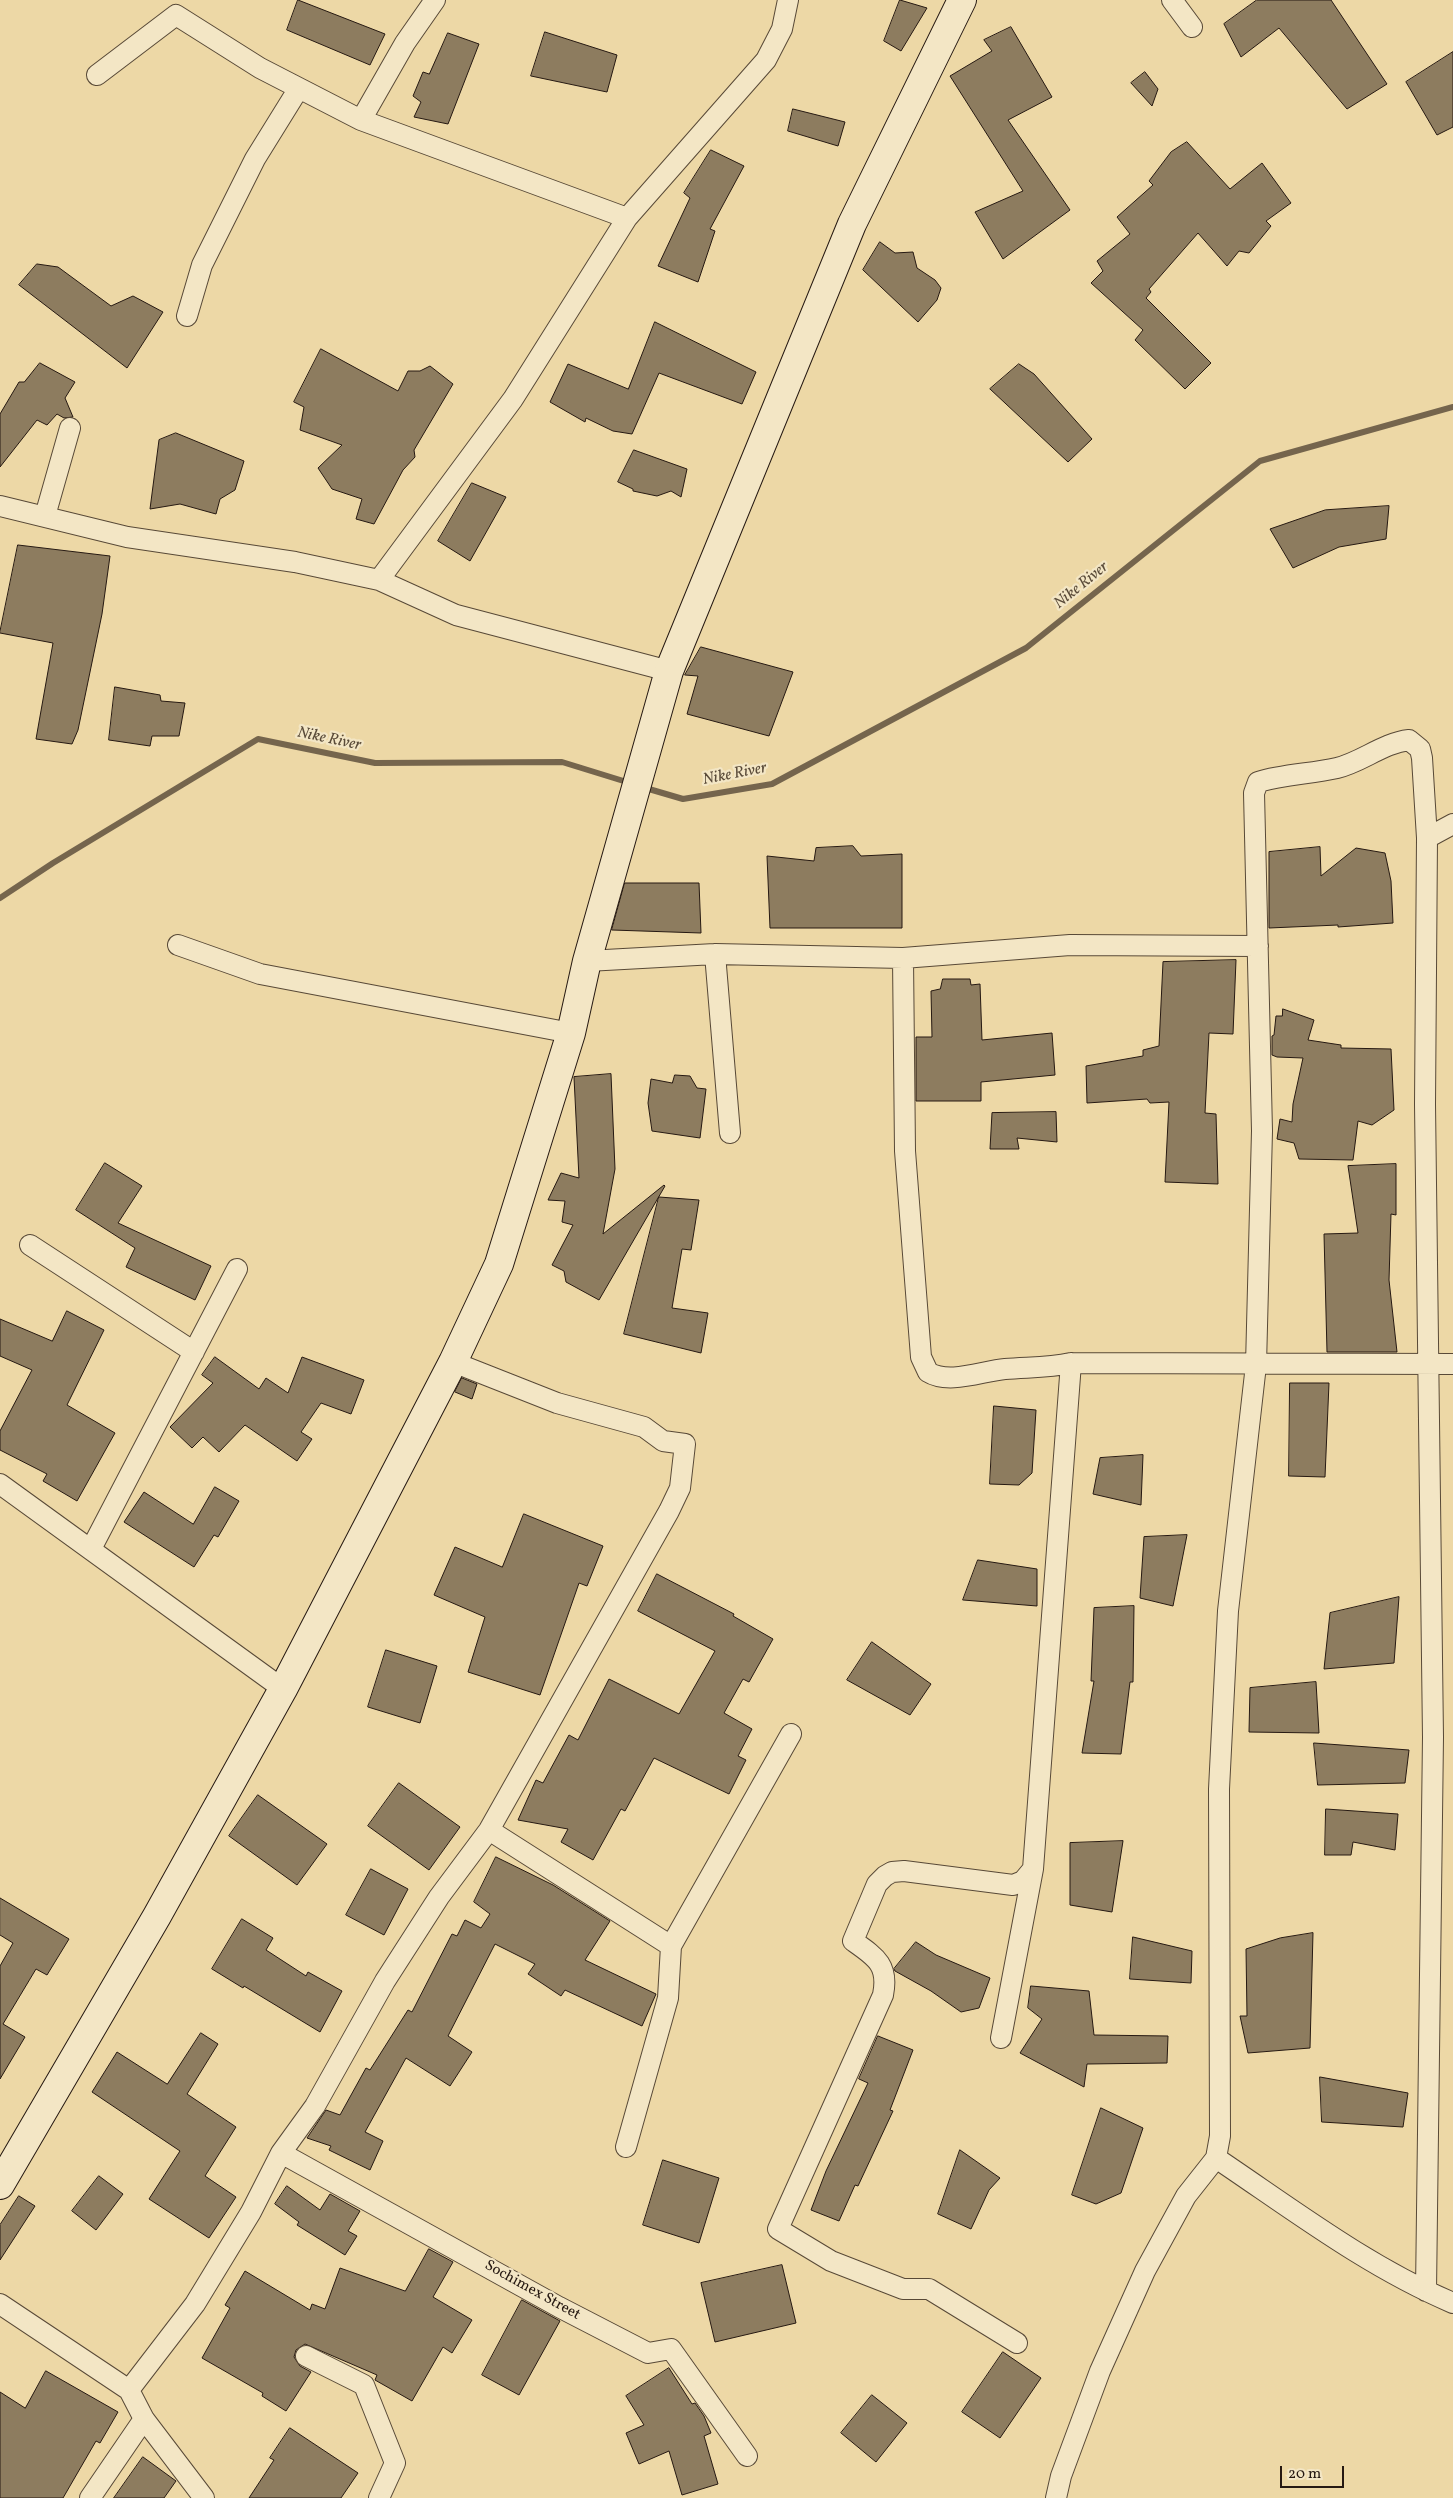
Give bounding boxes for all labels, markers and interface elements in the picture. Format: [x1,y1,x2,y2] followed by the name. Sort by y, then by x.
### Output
[1051,558,1113,614] water label: Nike River
[295,724,363,756] water label: Nike River
[701,759,769,791] water label: Nike River
[481,2257,583,2325] street label: Sochimex Street
[1283,2456,1347,2488] scale bar
[1288,2464,1321,2485] text: 20 m

